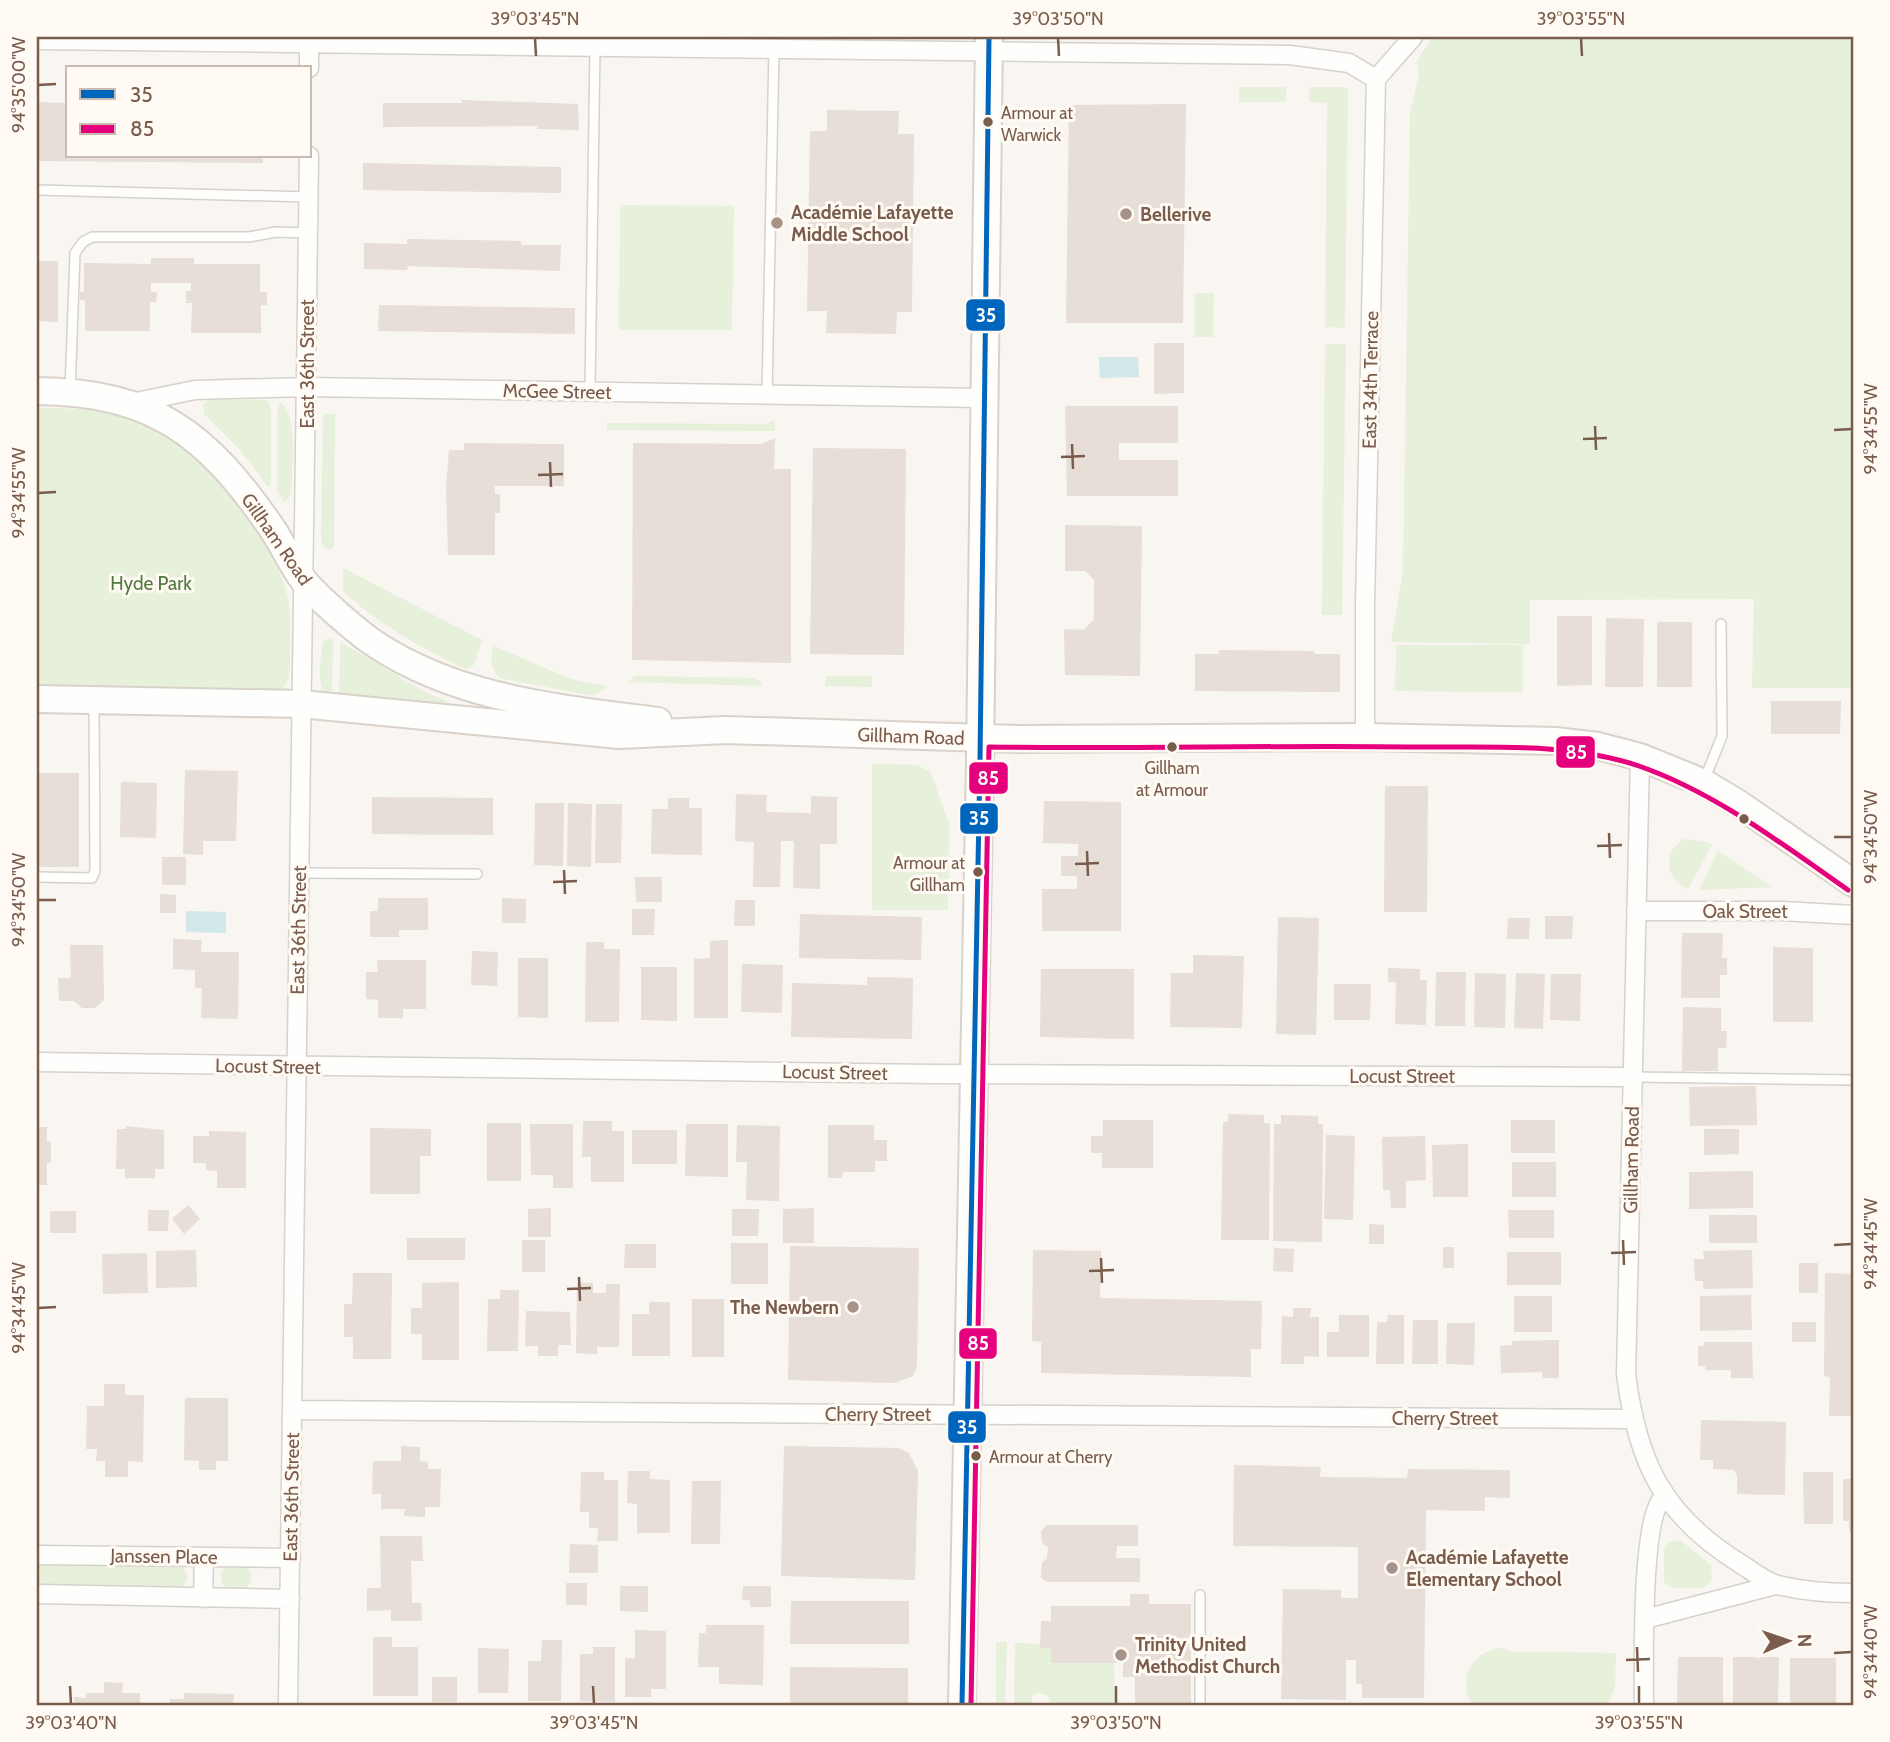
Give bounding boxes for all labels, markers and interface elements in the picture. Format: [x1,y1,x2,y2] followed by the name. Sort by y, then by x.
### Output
[491,8,579,30] text: 39°03'45"N
[1012,8,1104,30] text: 39°03'50"N
[1537,8,1625,30] text: 39°03'55"N
[8,37,30,133] text: 94°35'00"W
[66,66,312,158] legend
[130,82,153,107] text: 35
[1001,103,1073,145] place label: Armour at Warwick
[981,115,995,129] marker: Armour at Warwick
[130,116,154,141] text: 85
[791,201,954,246] place label: Académie Lafayette Middle School
[1140,203,1211,226] place label: Bellerive
[1118,206,1134,222] marker: Bellerive
[769,215,785,231] marker: Académie Lafayette Middle School
[965,298,1006,332] line badge: 35
[296,299,319,429] street label: East 36th Street
[976,304,996,327] text: 35
[1358,311,1383,449] street label: East 34th Terrace
[502,379,612,404] street label: McGee Street
[1860,384,1882,475] text: 94°34'55"W
[8,448,30,539] text: 94°34'55"W
[236,489,317,590] street label: Gillham Road
[110,572,192,595] park label: Hyde Park
[857,723,965,750] street label: Gillham Road
[1555,735,1596,769] line badge: 85
[1165,740,1179,754] marker: Gillham at Armour
[1565,741,1587,764] text: 85
[1136,758,1209,800] place label: Gillham at Armour
[968,761,1009,795] line badge: 85
[977,767,999,790] text: 85
[1860,790,1882,884] text: 94°34'50"W
[959,802,999,835] line badge: 35
[969,807,989,830] text: 35
[1737,812,1751,826] unlabelled marker
[8,853,30,947] text: 94°34'50"W
[893,853,965,895] place label: Armour at Gillham
[286,865,311,995] street label: East 36th Street
[971,865,985,879] marker: Armour at Gillham
[1702,900,1788,923] street label: Oak Street
[215,1054,322,1079] street label: Locust Street
[782,1060,889,1085] street label: Locust Street
[1349,1065,1455,1088] street label: Locust Street
[1619,1106,1644,1214] street label: Gillham Road
[1860,1198,1882,1290] text: 94°34'45"W
[8,1262,30,1354] text: 94°34'45"W
[730,1296,839,1319] place label: The Newbern
[845,1299,861,1315] marker: The Newbern
[958,1327,998,1360] line badge: 85
[967,1332,989,1355] text: 85
[825,1403,932,1426] street label: Cherry Street
[1392,1407,1499,1430] street label: Cherry Street
[947,1410,987,1444] line badge: 35
[957,1416,977,1439] text: 35
[279,1432,304,1562] street label: East 36th Street
[989,1447,1113,1467] place label: Armour at Cherry
[969,1449,983,1463] marker: Armour at Cherry
[109,1544,218,1569] street label: Janssen Place
[1406,1546,1569,1591] place label: Académie Lafayette Elementary School
[1384,1560,1400,1576] marker: Académie Lafayette Elementary School
[1860,1605,1882,1699] text: 94°34'40"W
[1754,1606,1824,1676] north arrow
[1135,1633,1280,1678] place label: Trinity United Methodist Church
[1793,1633,1816,1648] text: N
[1113,1647,1129,1663] marker: Trinity United Methodist Church
[25,1712,117,1734] text: 39°03'40"N
[550,1712,638,1734] text: 39°03'45"N
[1070,1712,1162,1734] text: 39°03'50"N
[1595,1712,1683,1734] text: 39°03'55"N

